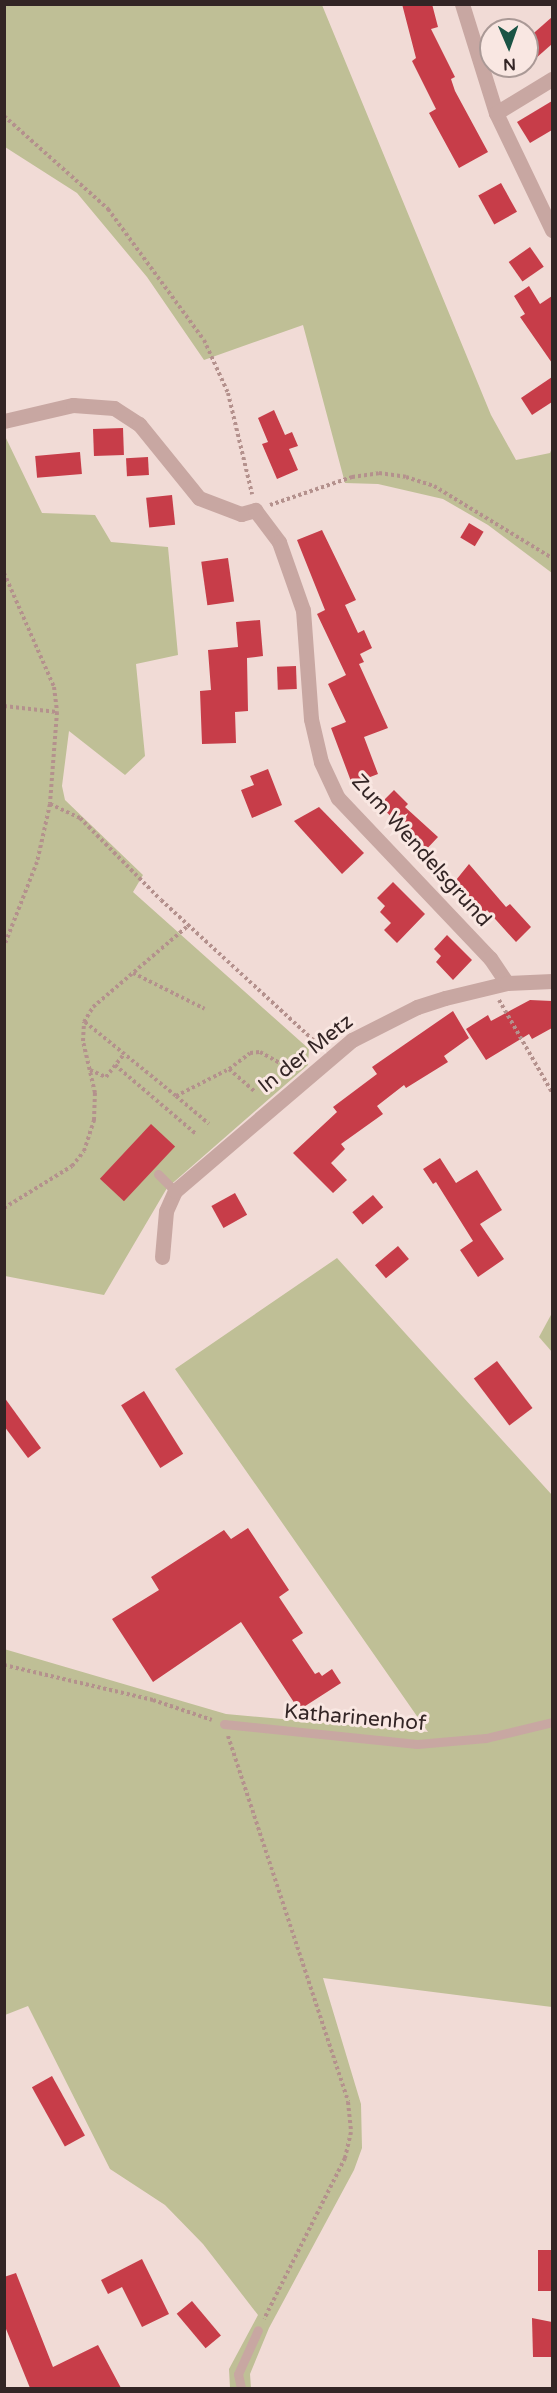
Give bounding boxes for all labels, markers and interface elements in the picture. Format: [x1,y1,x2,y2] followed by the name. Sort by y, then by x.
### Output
[479,18,539,78] north arrow
[503,54,516,74] text: N
[346,770,496,932] street label: Zum Wendelsgrund
[254,1009,358,1099] street label: In der Metz
[283,1699,427,1737] street label: Katharinenhof

